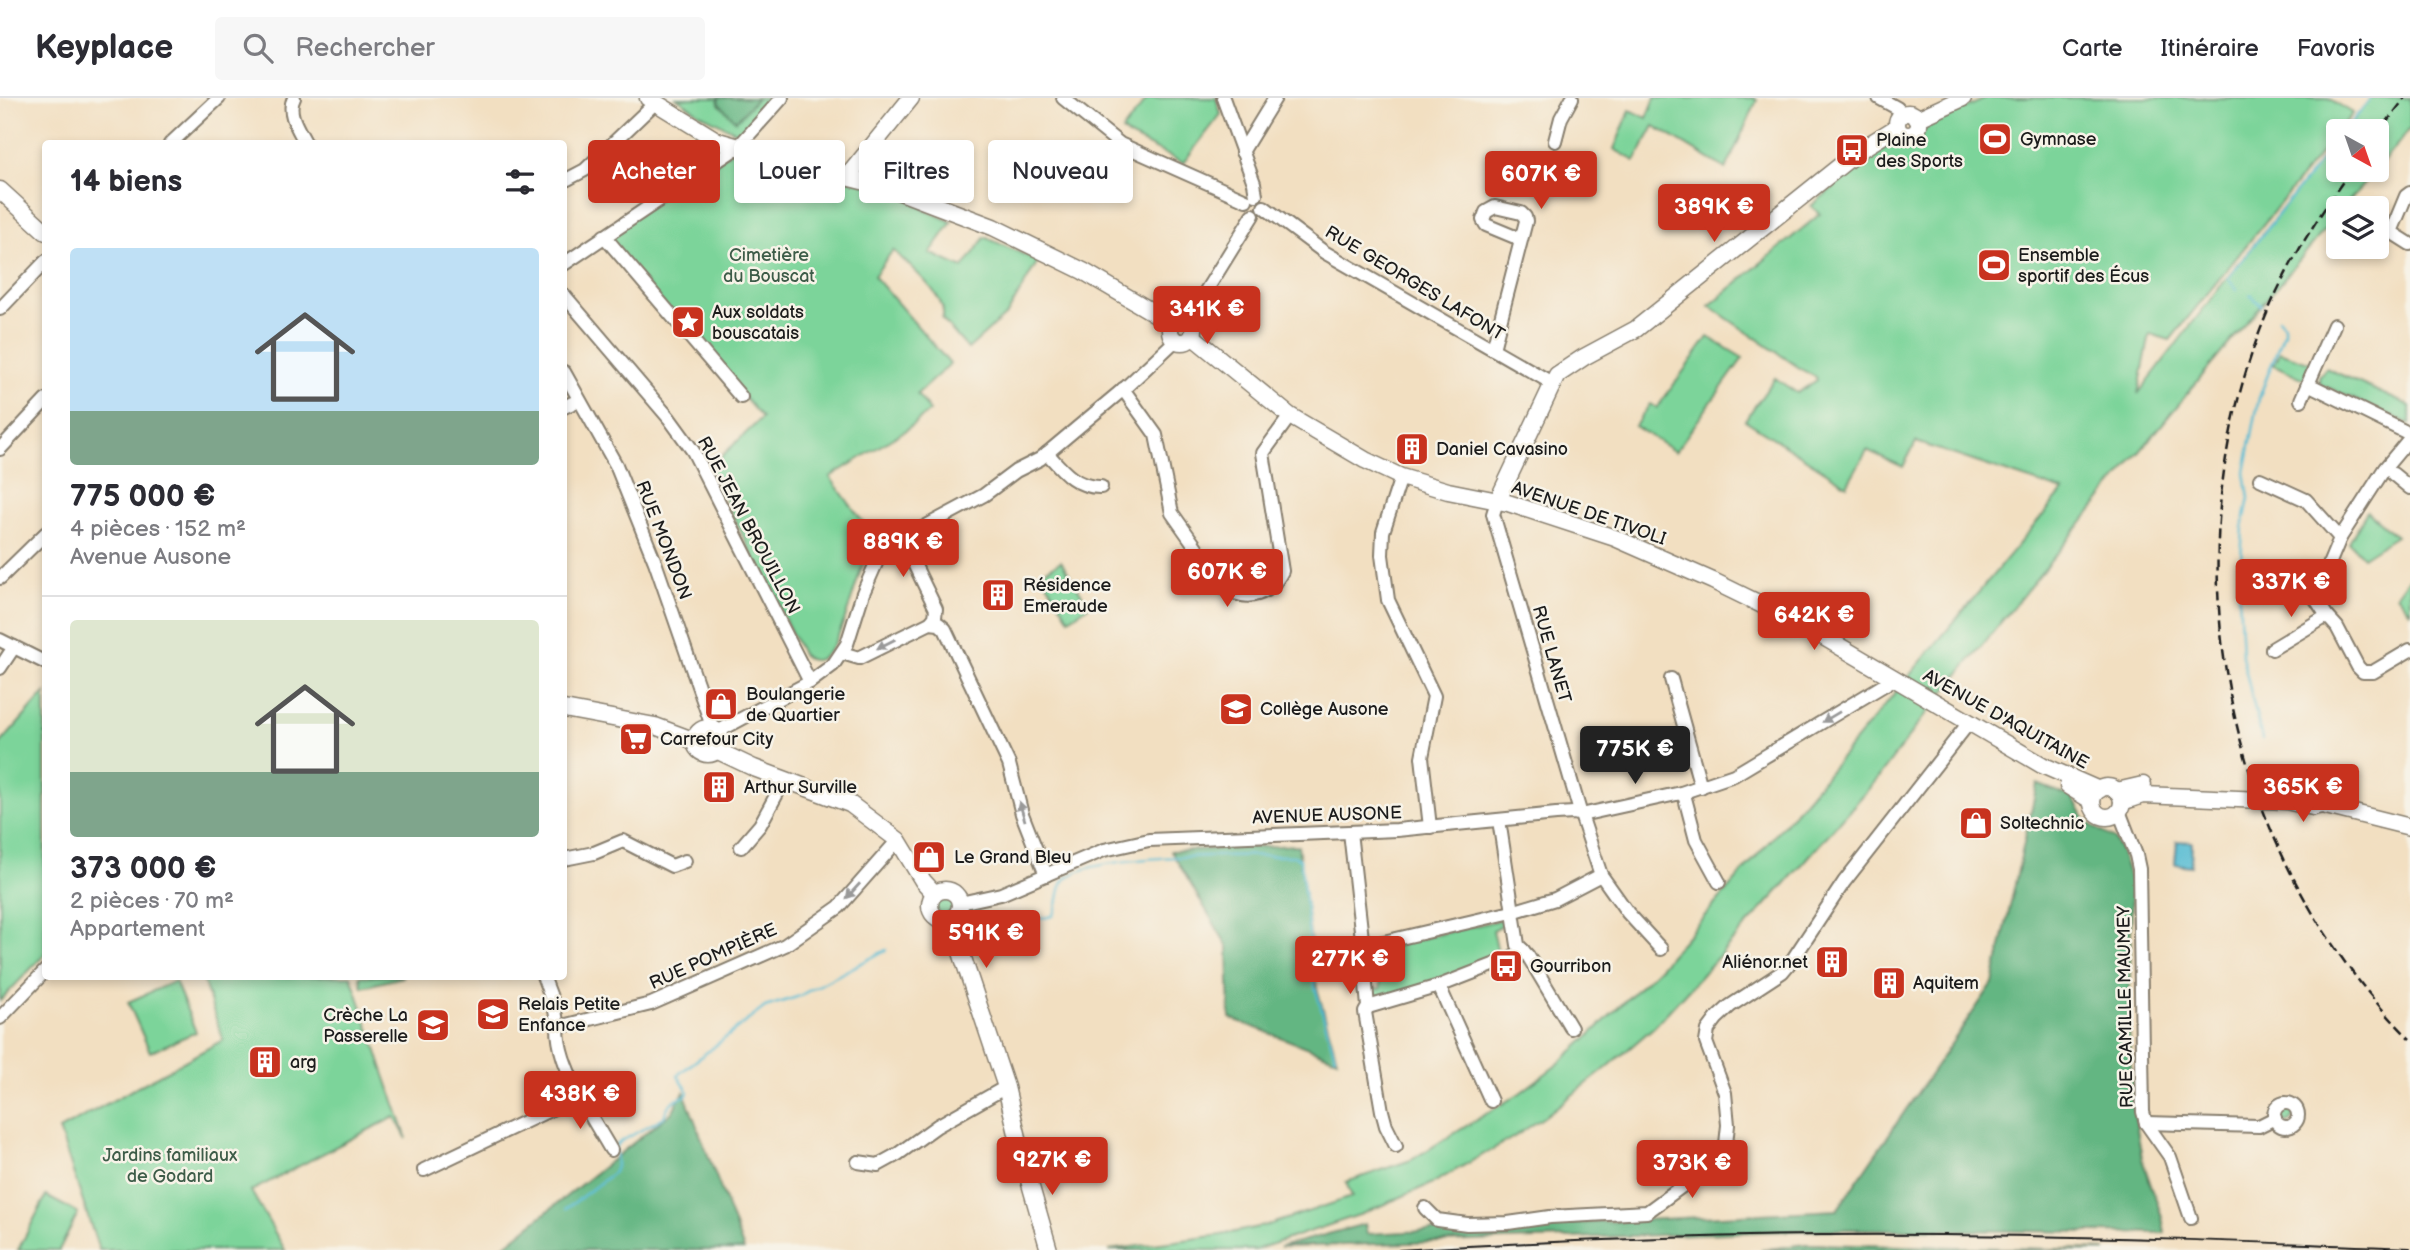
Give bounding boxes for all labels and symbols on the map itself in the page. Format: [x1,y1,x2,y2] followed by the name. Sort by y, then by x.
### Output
[2326,119,2389,182] north arrow
[1976,120,2014,158] sports icon: Gymnase
[2020,129,2097,150] place label: Gymnase
[1876,130,1963,172] place label: Plaine des Sports
[1833,131,1871,169] bus stop icon: Plaine des Sports
[1484,152,1598,211] pin: 607K €
[1657,184,1771,244] pin: 389K €
[1321,221,1508,345] street label: RUE GEORGES LAFONT
[723,245,815,287] park label: Cimetière du Bouscat
[2018,245,2149,287] place label: Ensemble sportif des Écus
[1975,246,2013,284] sports icon: Ensemble sportif des Écus
[1150,286,1264,346] pin: 341K €
[712,302,804,344] place label: Aux soldats bouscatais
[669,303,707,341] place icon: Aux soldats bouscatais
[1393,430,1431,468] building icon: Daniel Cavasino
[693,433,804,617] street label: RUE JEAN BROUILLON
[1436,439,1568,460] place label: Daniel Cavasino
[1509,477,1669,550] street label: AVENUE DE TIVOLI
[631,478,696,603] street label: RUE MONDON
[846,519,960,579] pin: 889K €
[1170,550,1284,609] pin: 607K €
[2234,560,2348,619] pin: 337K €
[1023,575,1111,617] place label: Résidence Emeraude
[979,576,1017,614] building icon: Résidence Emeraude
[1757,592,1871,652] pin: 642K €
[1528,603,1575,705] street label: RUE LANET
[876,638,896,649] one-way arrow
[1919,665,2092,774] street label: AVENUE D'AQUITAINE
[746,684,845,726] place label: Boulangerie de Quartier
[702,685,740,723] shop icon: Boulangerie de Quartier
[1217,690,1255,728] school or university icon: Collège Ausone
[1260,699,1389,720] place label: Collège Ausone
[1821,711,1840,723] one-way arrow
[617,720,655,758] supermarket icon: Carrefour City
[1578,726,1692,786] pin: 775K €
[660,729,774,750] place label: Carrefour City
[2246,764,2360,824] pin: 365K €
[700,768,738,806] building icon: Arthur Surville
[744,777,857,798] place label: Arthur Surville
[1016,800,1027,821] one-way arrow
[1252,802,1402,829] street label: AVENUE AUSONE
[1957,804,1995,842] shop icon: Soltechnic
[2000,813,2084,834] place label: Soltechnic
[910,838,948,876] shop icon: Le Grand Bleu
[954,847,1071,868] place label: Le Grand Bleu
[845,882,861,900] one-way arrow
[2113,905,2138,1108] street label: RUE CAMILLE MAUMEY
[929,910,1043,970] pin: 591K €
[645,917,780,994] street label: RUE POMPIÈRE
[1293,936,1407,996] pin: 277K €
[1813,943,1851,981] building icon: Aliénor.net
[1487,947,1525,985] bus stop icon: Gourribon
[1722,952,1808,973] place label: Aliénor.net
[1530,956,1611,977] place label: Gourribon
[1870,964,1908,1002] building icon: Aquitem
[1913,973,1979,994] place label: Aquitem
[518,994,621,1036] place label: Relais Petite Enfance
[474,995,512,1033] school or university icon: Relais Petite Enfance
[323,1005,408,1047] place label: Crèche La Passerelle
[414,1006,452,1044] school or university icon: Crèche La Passerelle
[246,1043,284,1081] building icon: arg
[290,1052,317,1073] place label: arg
[523,1072,637,1131] pin: 438K €
[995,1138,1109,1197] pin: 927K €
[1635,1140,1749,1200] pin: 373K €
[103,1145,238,1187] park label: Jardins familiaux de Godard

